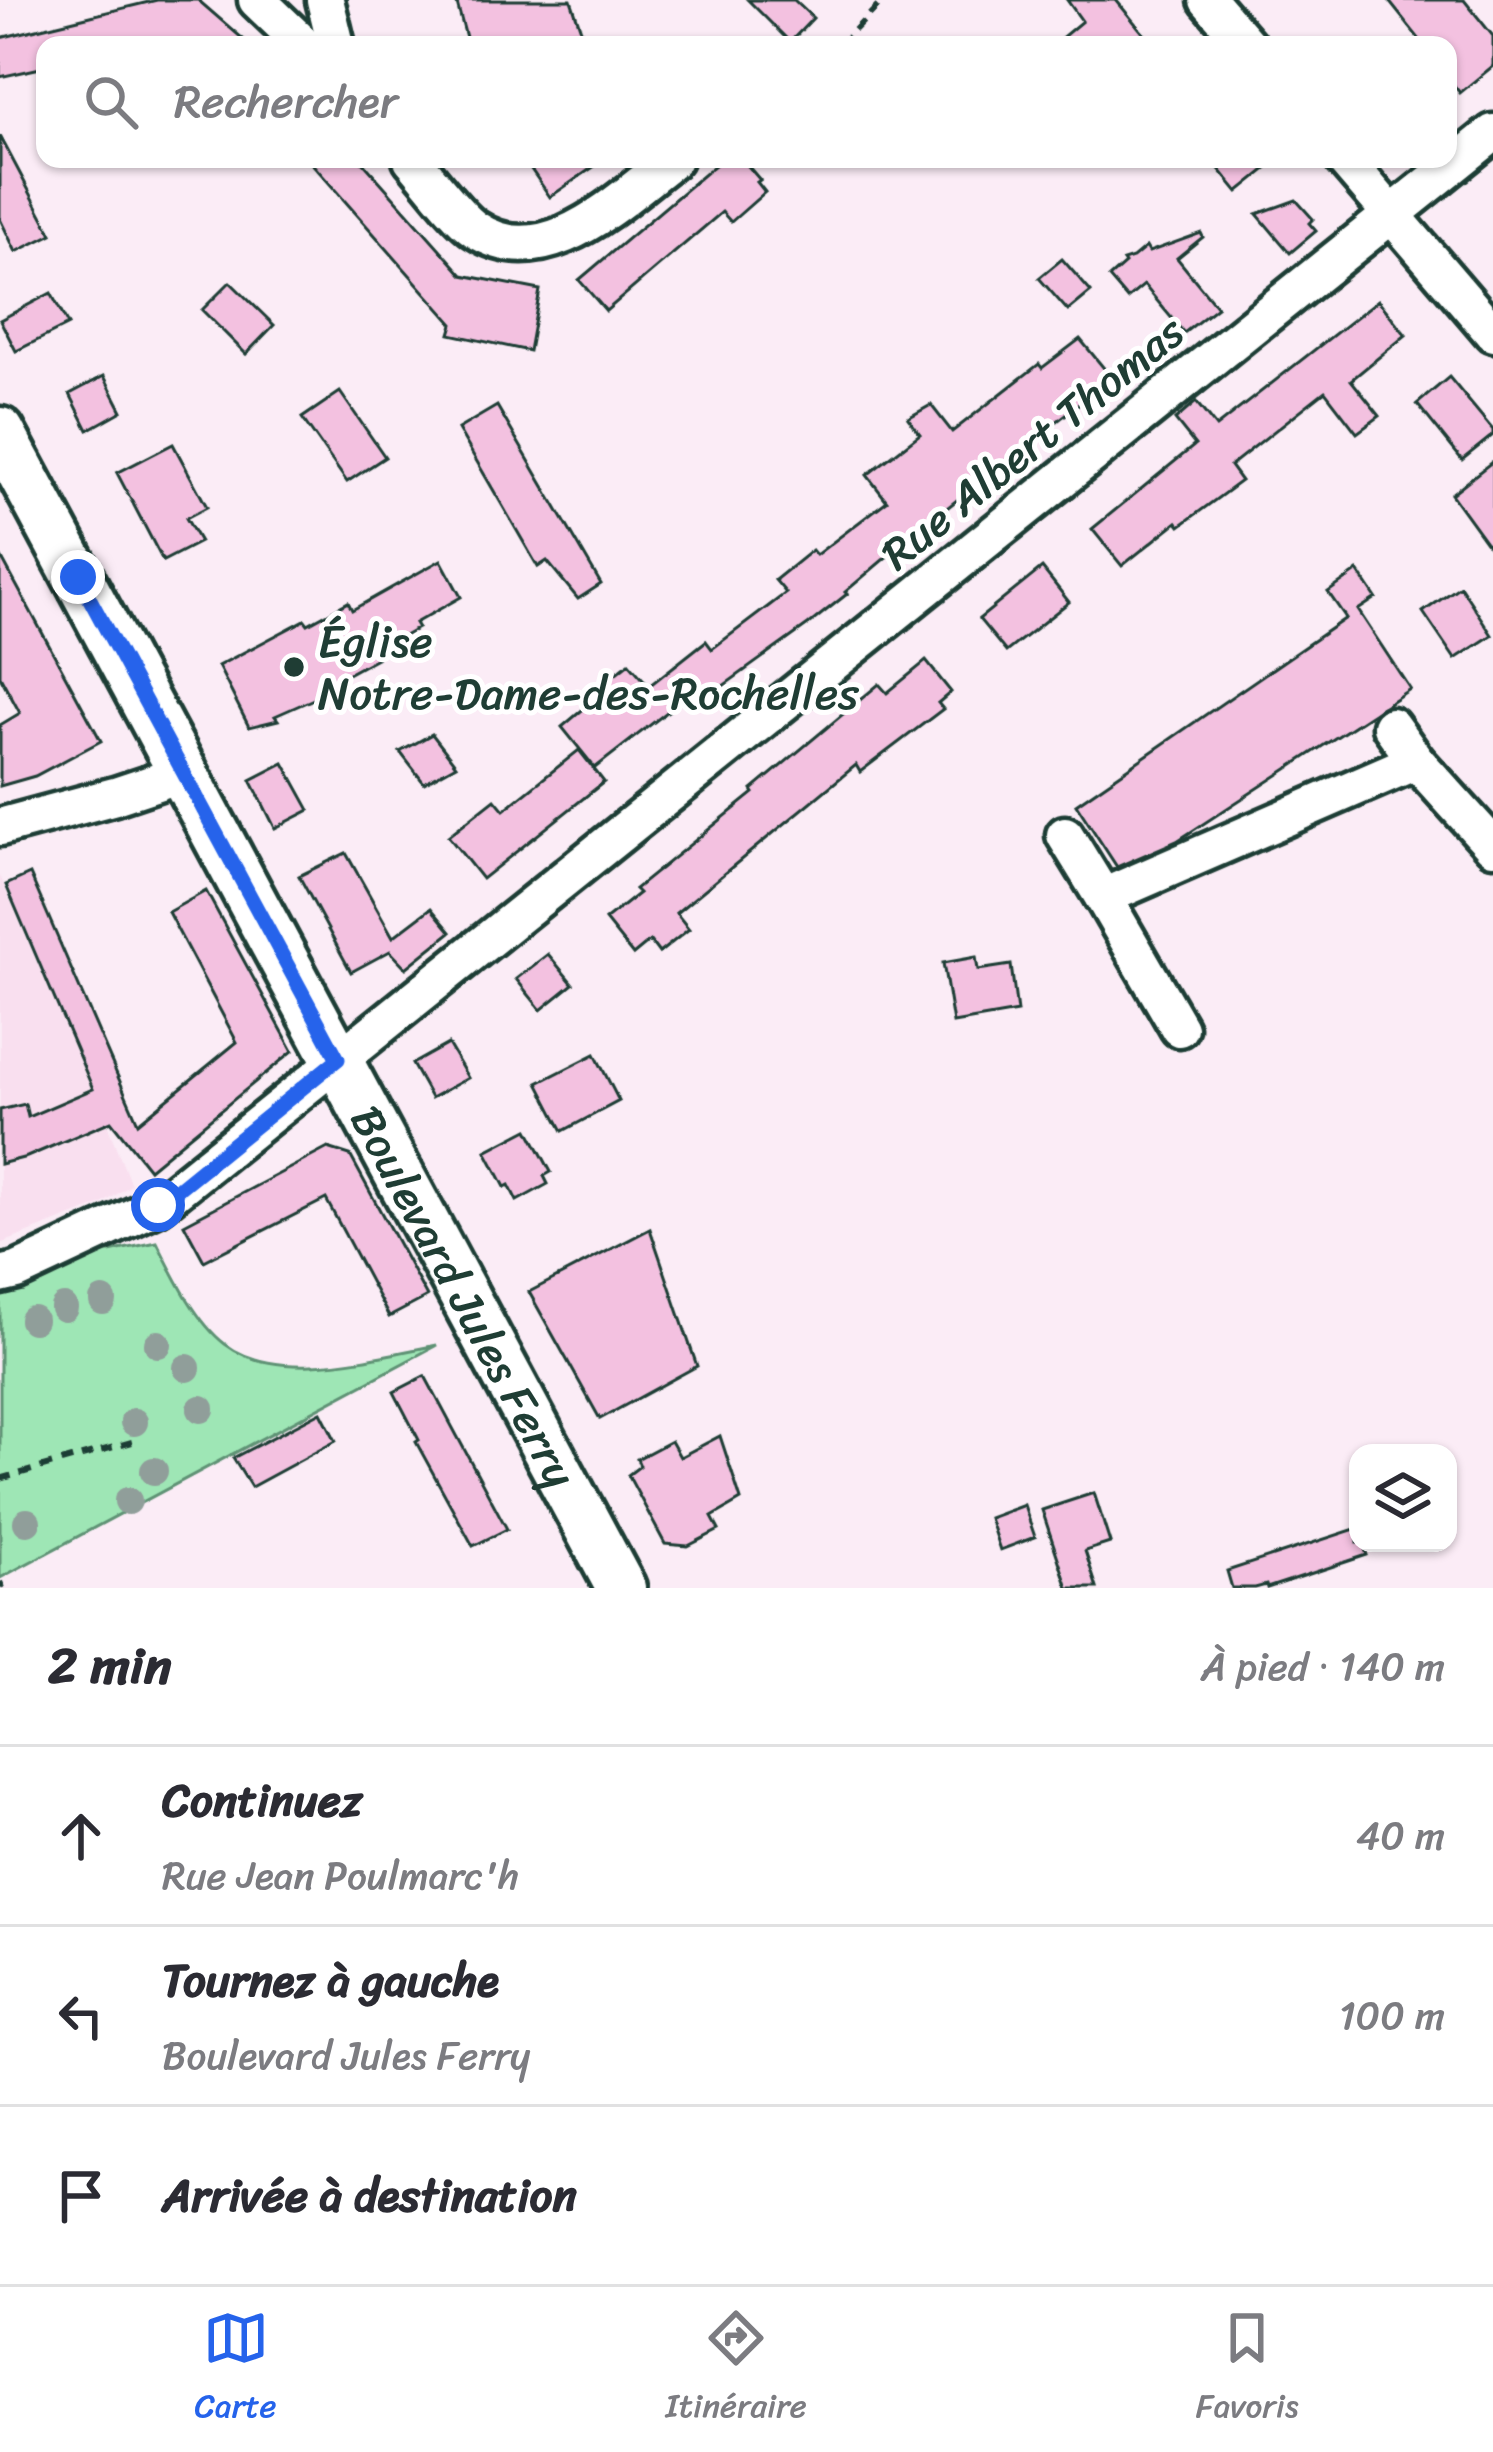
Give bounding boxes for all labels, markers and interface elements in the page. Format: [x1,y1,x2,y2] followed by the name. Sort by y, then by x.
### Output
[36,36,1457,168] search box
[174,62,398,142] text: Rechercher
[78,69,144,135] icon: search
[862,294,1203,591] street label: Rue Albert Thomas
[51,550,105,604] route end
[318,602,859,734] place label: Église Notre-Dame-des-Rochelles
[281,654,307,680] marker: Église Notre-Dame-des-Rochelles
[328,1091,600,1504] street label: Boulevard Jules Ferry
[131,1178,185,1232] route start
[1349,1444,1457,1552] map controls
[1349,1444,1457,1552] button: layers
[48,1621,171,1711] text: 2 min
[1201,1632,1445,1701] text: À pied · 140 m
[162,1761,362,1841] text: Continuez
[1356,1801,1445,1870] text: 40 m
[48,1803,114,1869] icon: ahead
[162,1841,519,1910] text: Rue Jean Poulmarc'h
[162,1941,499,2021] text: Tournez à gauche
[1339,1981,1445,2050] text: 100 m
[48,1983,114,2049] icon: left
[162,2021,530,2090] text: Boulevard Jules Ferry
[162,2156,577,2236] text: Arrivée à destination
[48,2163,114,2229] icon: arrive
[195,2305,277,2435] tab: Carte
[666,2305,807,2435] tab: Itinéraire
[1196,2305,1298,2435] tab: Favoris

